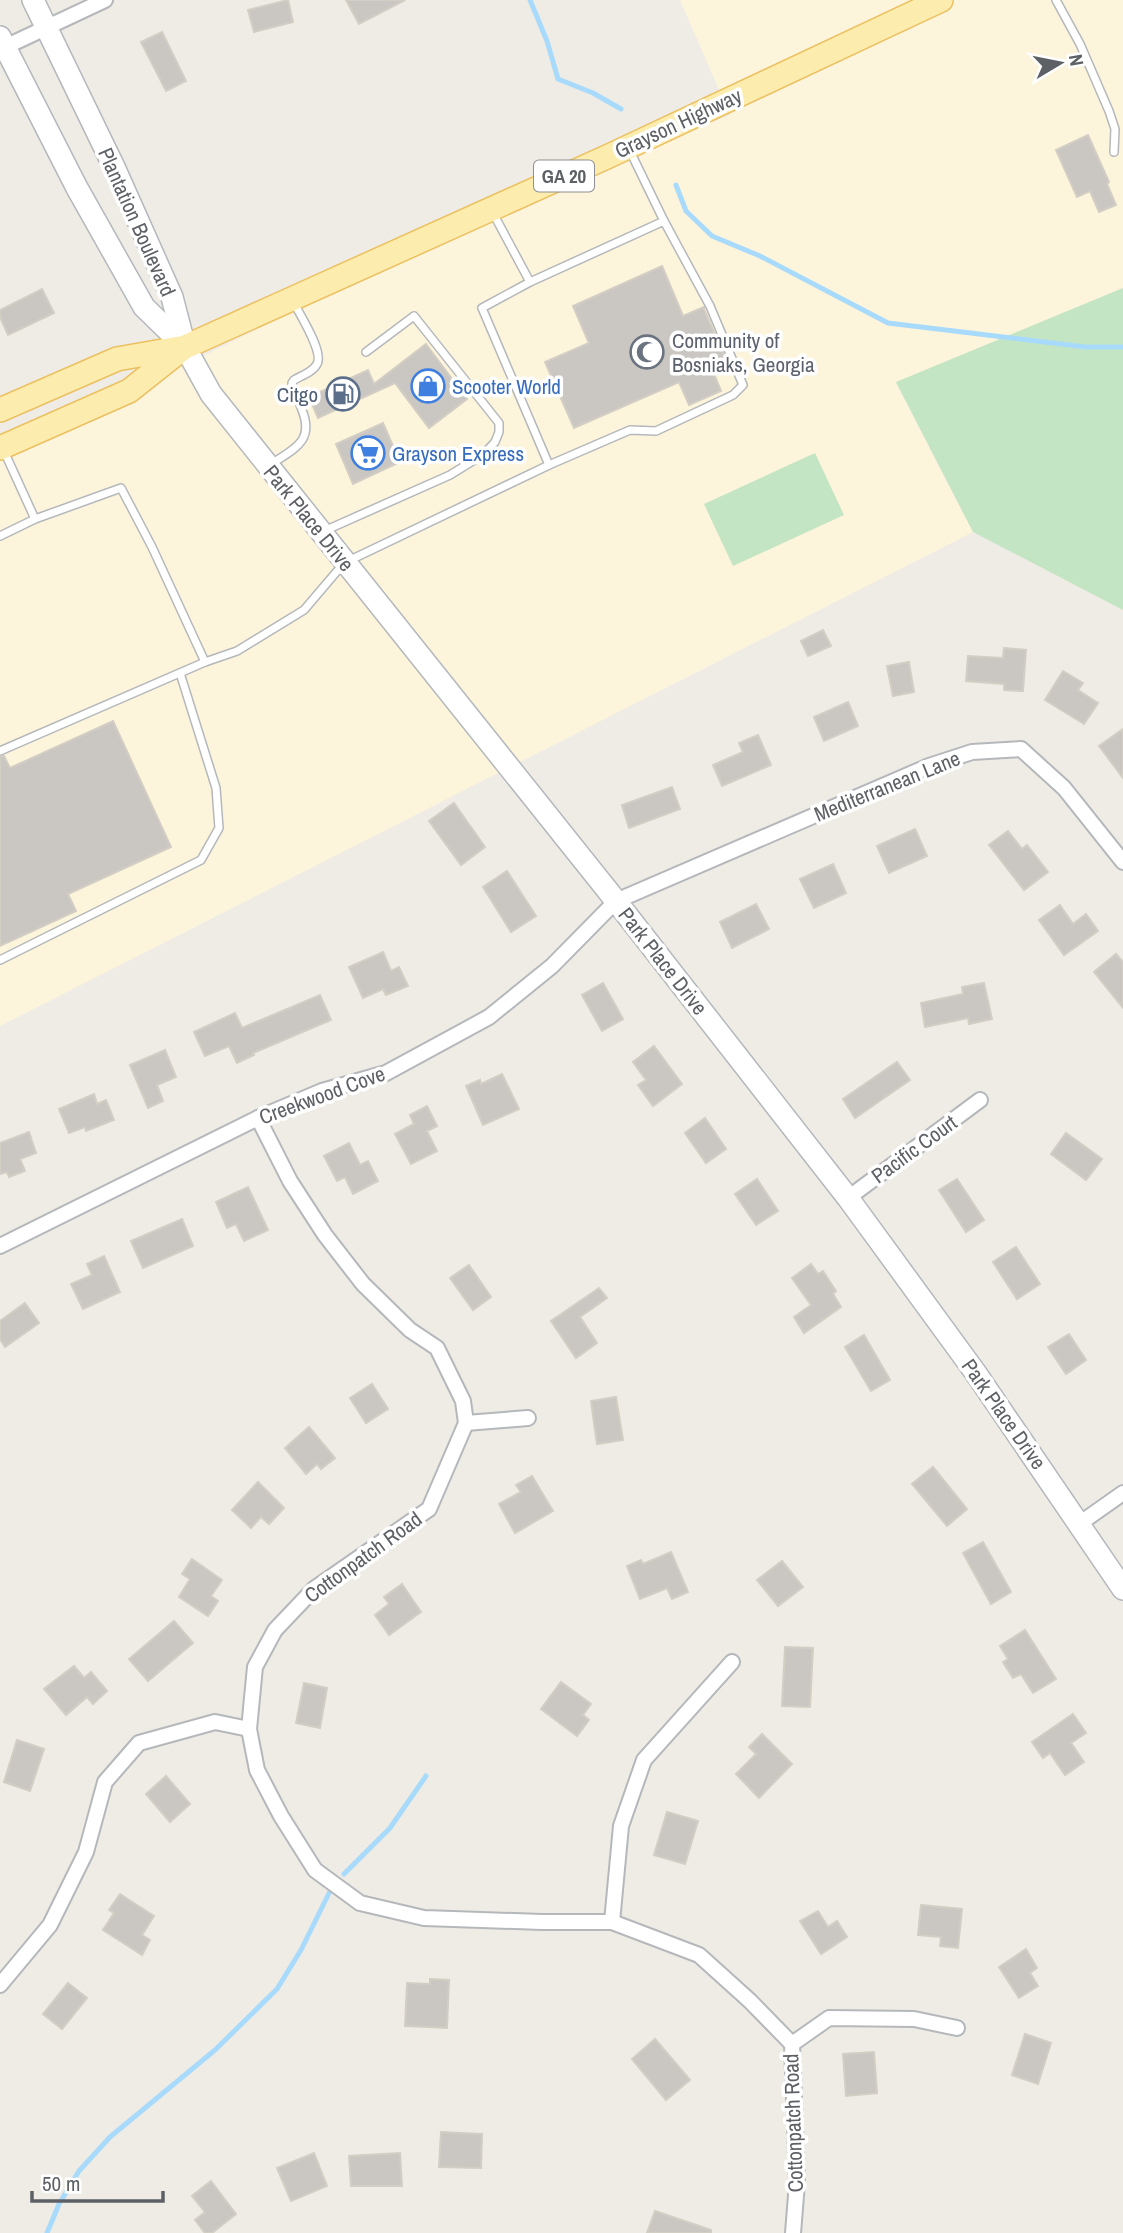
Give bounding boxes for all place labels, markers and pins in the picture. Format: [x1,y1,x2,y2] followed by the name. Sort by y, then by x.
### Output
[672,326,815,379] place label: Community of Bosniaks, Georgia
[628,333,666,371] mosque icon: Community of Bosniaks, Georgia
[409,367,447,405] shop icon: Scooter World
[452,372,561,401] place label: Scooter World
[324,375,362,413] fuel station icon: Citgo
[277,380,318,409] place label: Citgo
[349,434,387,472] supermarket icon: Grayson Express
[392,439,524,468] place label: Grayson Express

